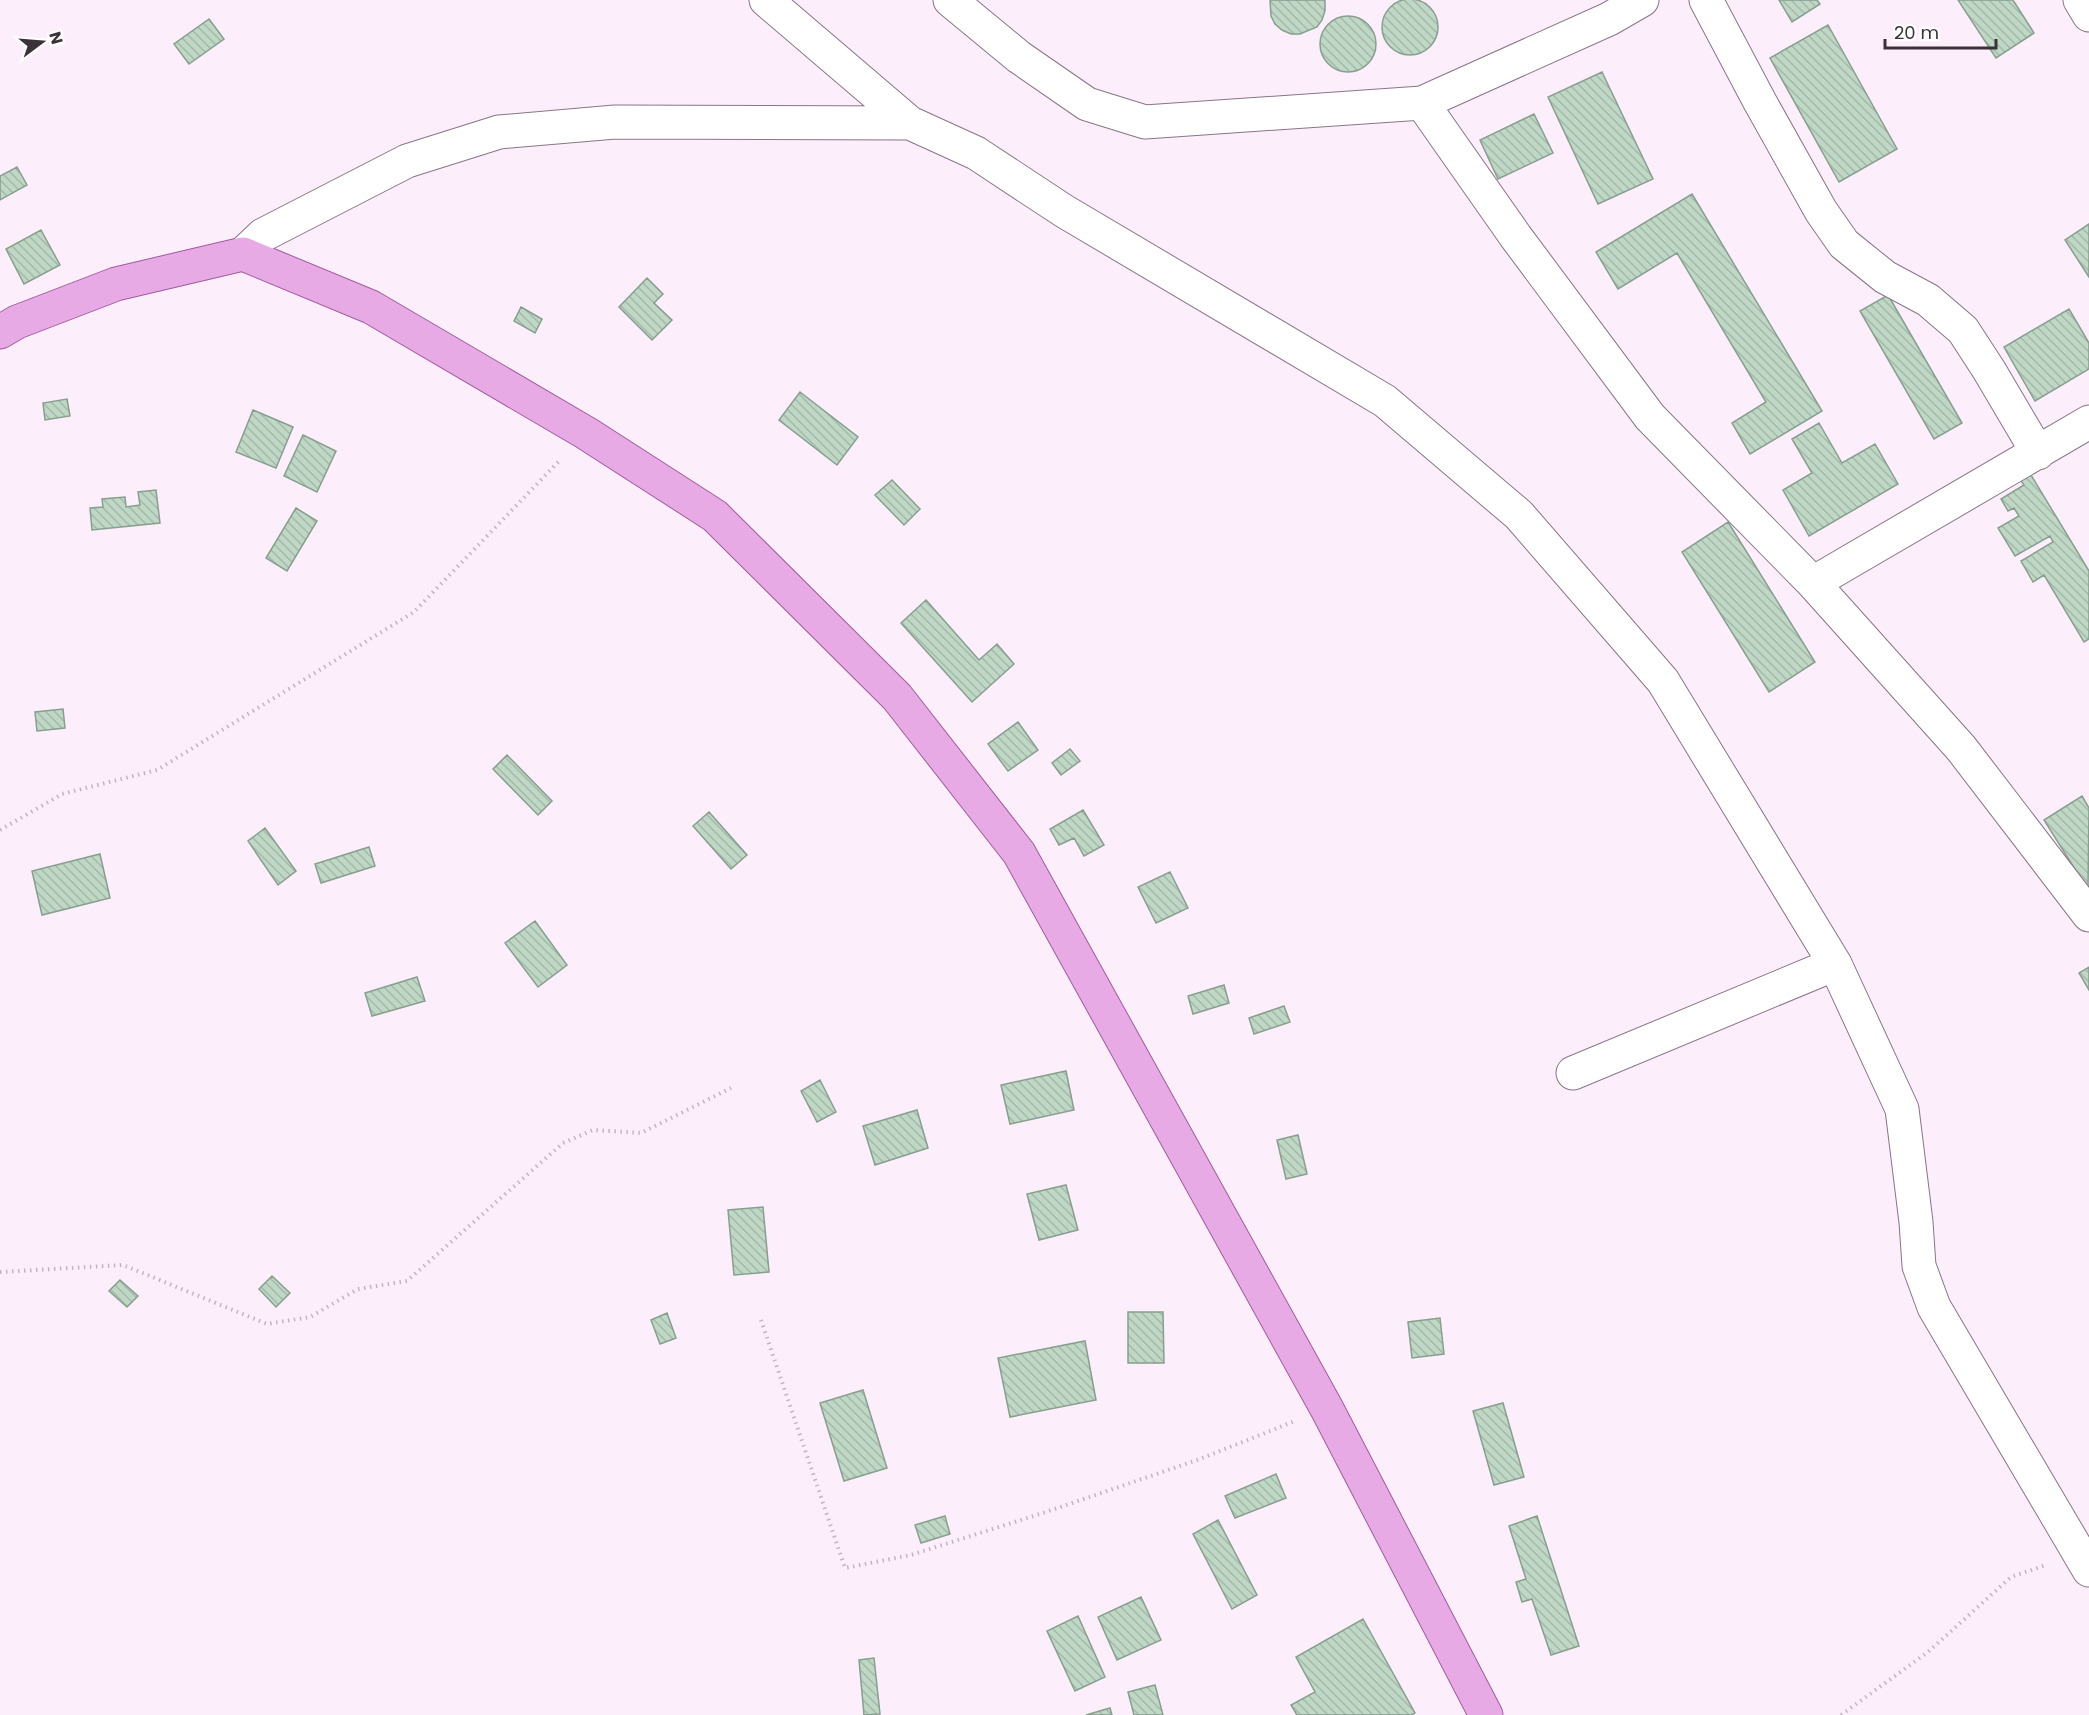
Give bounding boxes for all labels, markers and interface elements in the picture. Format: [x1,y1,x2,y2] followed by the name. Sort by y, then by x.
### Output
[12,12,72,72] north arrow
[1885,12,1996,50] scale bar
[1894,20,1939,45] text: 20 m
[43,29,69,47] text: N

